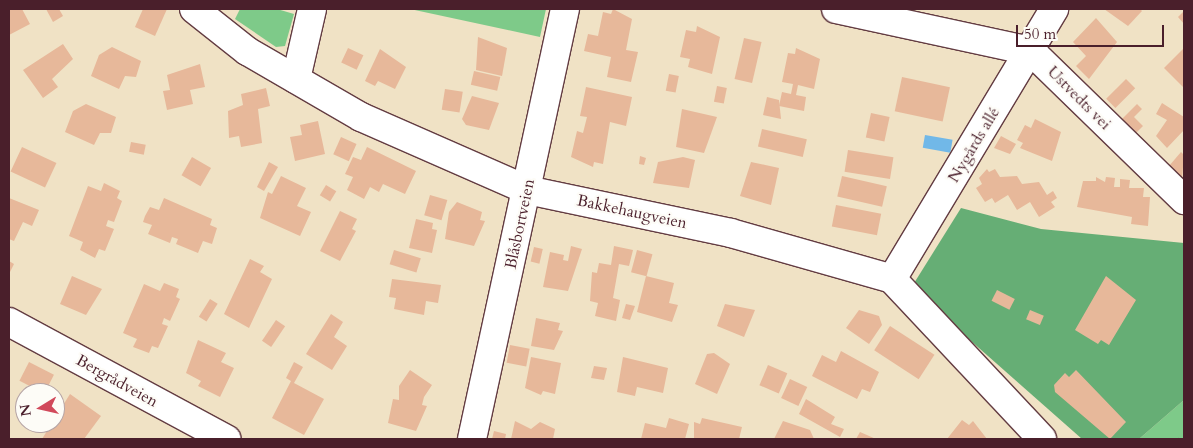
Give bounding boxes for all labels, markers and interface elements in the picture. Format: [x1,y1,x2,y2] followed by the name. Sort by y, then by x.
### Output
[1018,15,1166,47] scale bar
[1024,24,1056,44] text: 50 m
[1043,62,1115,134] street label: Ustvedts vei
[944,104,1004,186] street label: Nygårds allé
[501,177,539,271] street label: Blåsbortveien
[575,191,689,233] street label: Bakkehaugveien
[73,351,161,411] street label: Bergrådveien
[15,383,65,433] north arrow
[15,403,36,418] text: N

